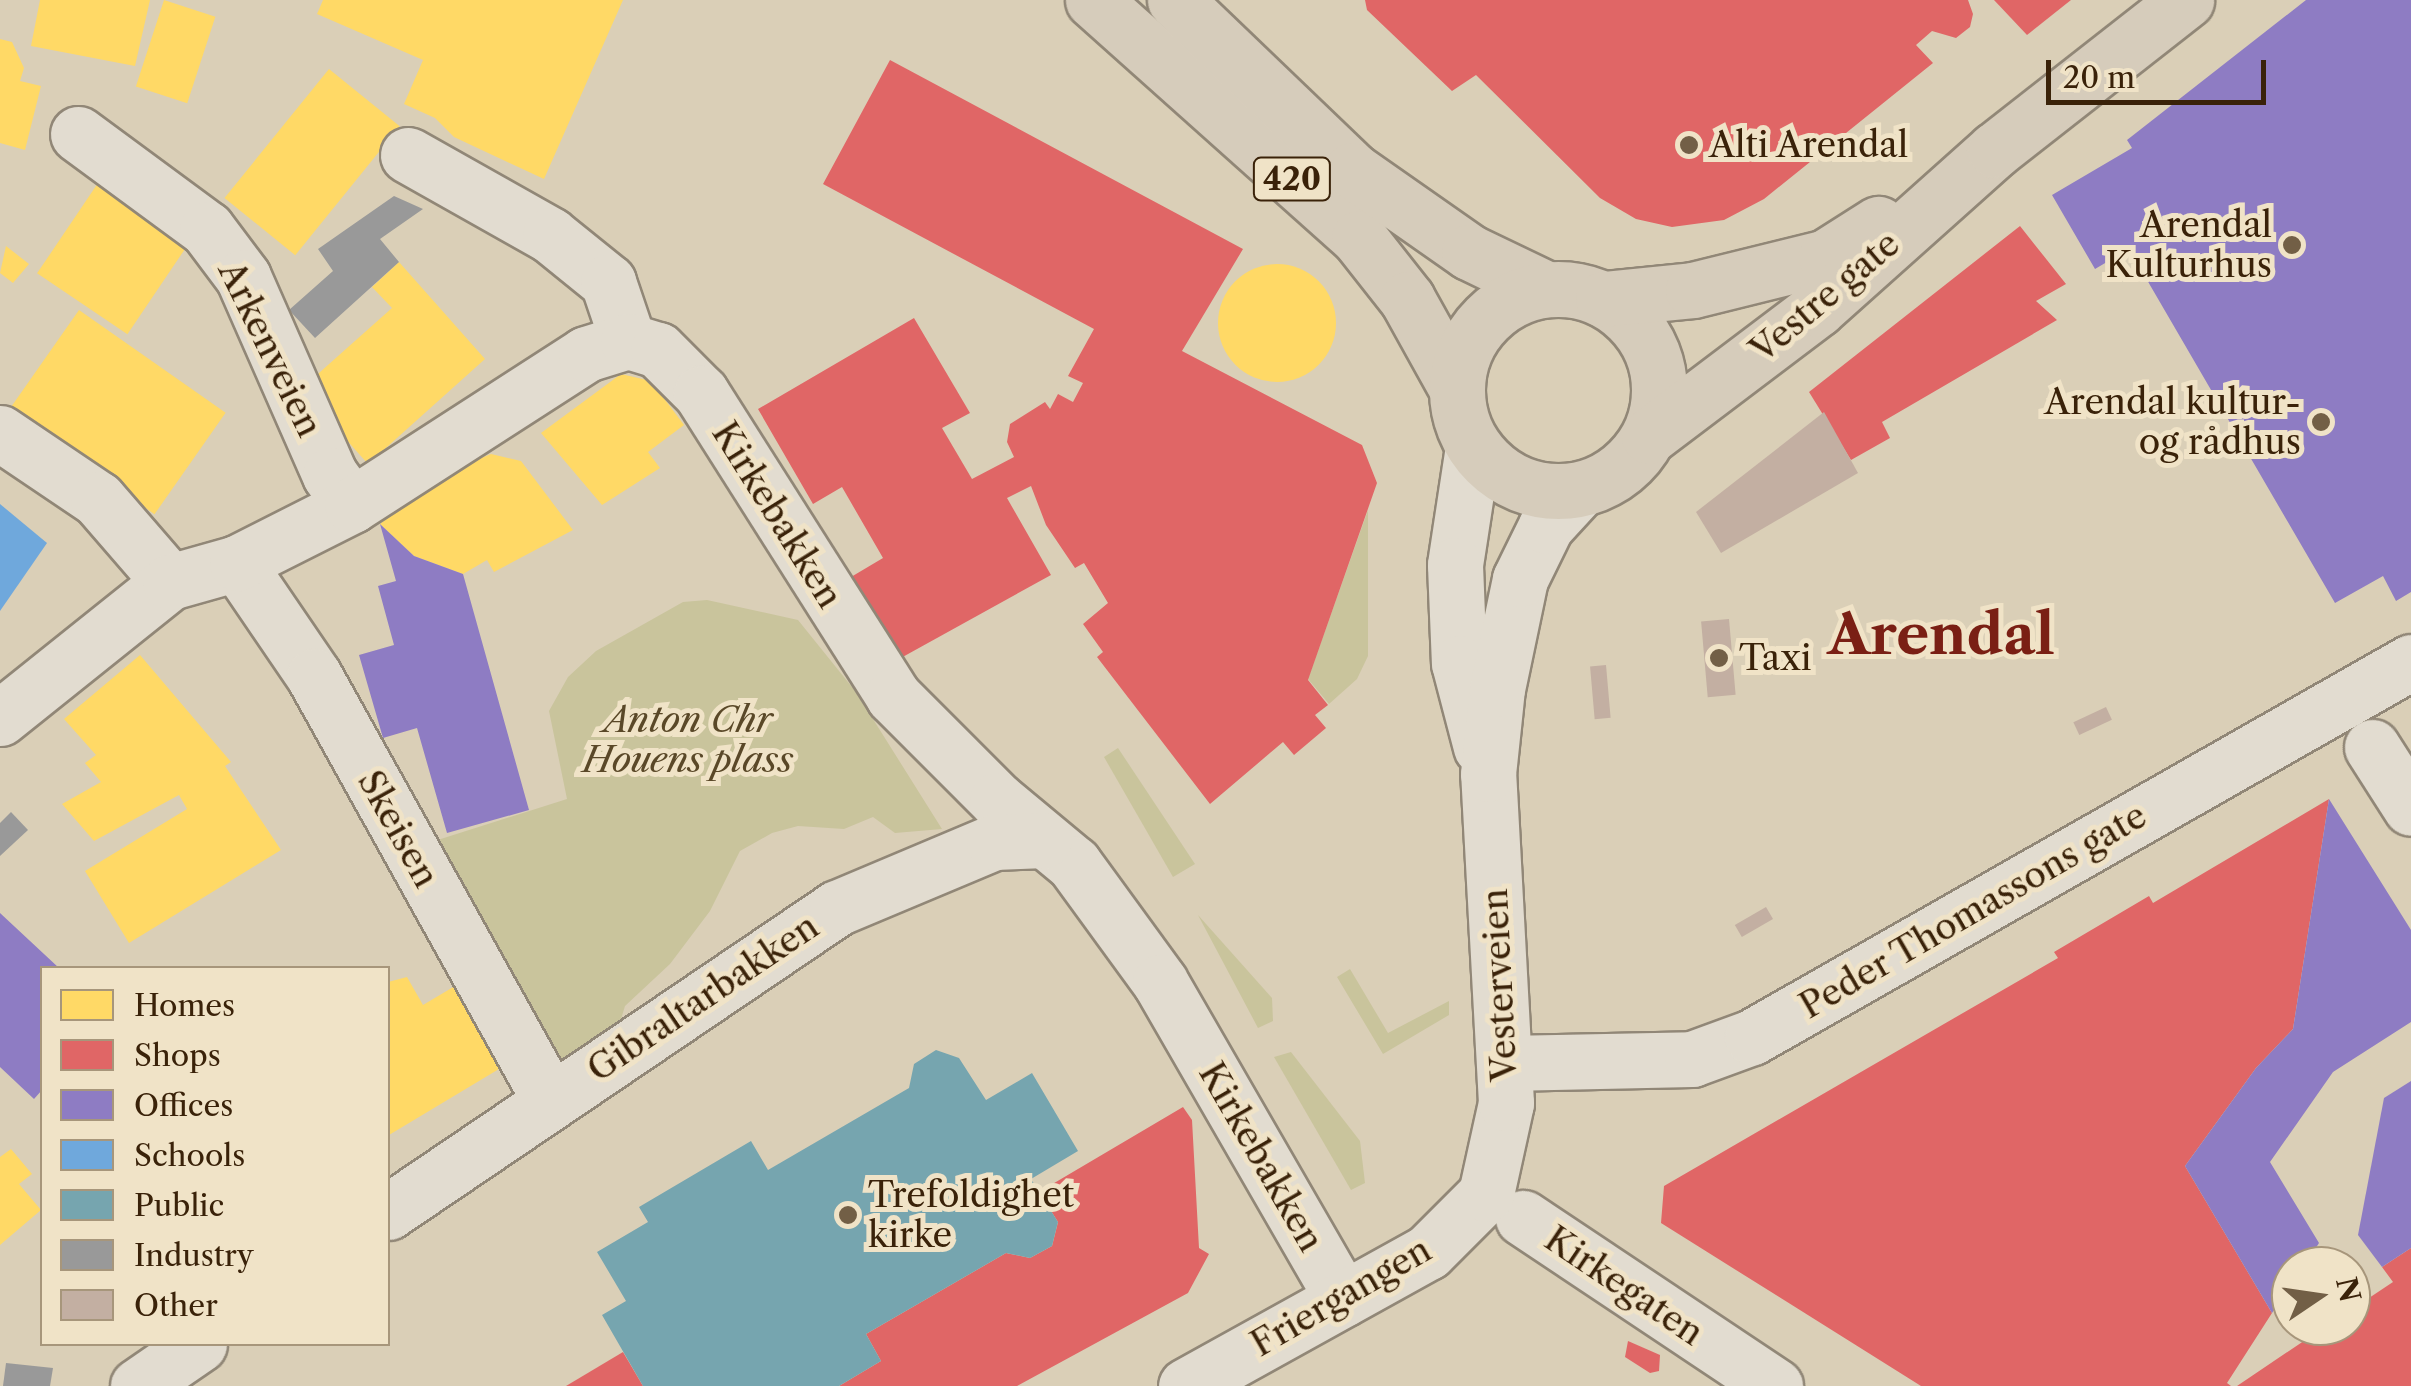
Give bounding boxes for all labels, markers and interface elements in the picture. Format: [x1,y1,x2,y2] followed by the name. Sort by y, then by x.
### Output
[2051,40,2271,102] scale bar
[2063,59,2135,96] text: 20 m
[1709,124,1910,166] place label: Alti Arendal
[1678,134,1700,156] marker: Alti Arendal
[1252,152,1332,206] road number: 420
[2105,204,2272,286] place label: Arendal Kulturhus
[1742,223,1908,371] street label: Vestre gate
[2281,234,2303,256] marker: Arendal Kulturhus
[209,254,331,444] street label: Arkenveien
[2044,381,2301,463] place label: Arendal kultur- og rådhus
[2310,411,2332,433] marker: Arendal kultur- og rådhus
[703,414,851,616] street label: Kirkebakken
[1827,602,2055,668] district label: Arendal
[1739,637,1811,679] place label: Taxi
[1708,647,1730,669] marker: Taxi
[583,699,793,781] park label: Anton Chr Houens plass
[349,763,447,895] street label: Skeisen
[1792,794,2154,1028] street label: Peder Thomassons gate
[1474,887,1526,1083] street label: Vesterveien
[580,905,826,1091] street label: Gibraltarbakken
[40,966,390,1346] legend
[134,987,235,1024] text: Homes
[134,1037,221,1074] text: Shops
[1190,1055,1332,1259] street label: Kirkebakken
[134,1087,233,1124] text: Offices
[134,1137,245,1174] text: Schools
[868,1174,1074,1256] place label: Trefoldighet kirke
[134,1187,224,1224] text: Public
[837,1204,859,1226] marker: Trefoldighet kirke
[1537,1218,1711,1354] street label: Kirkegaten
[1244,1229,1438,1365] street label: Friergangen
[134,1237,254,1274] text: Industry
[2271,1246,2371,1346] north arrow
[2329,1274,2368,1305] text: N
[134,1287,218,1324] text: Other

